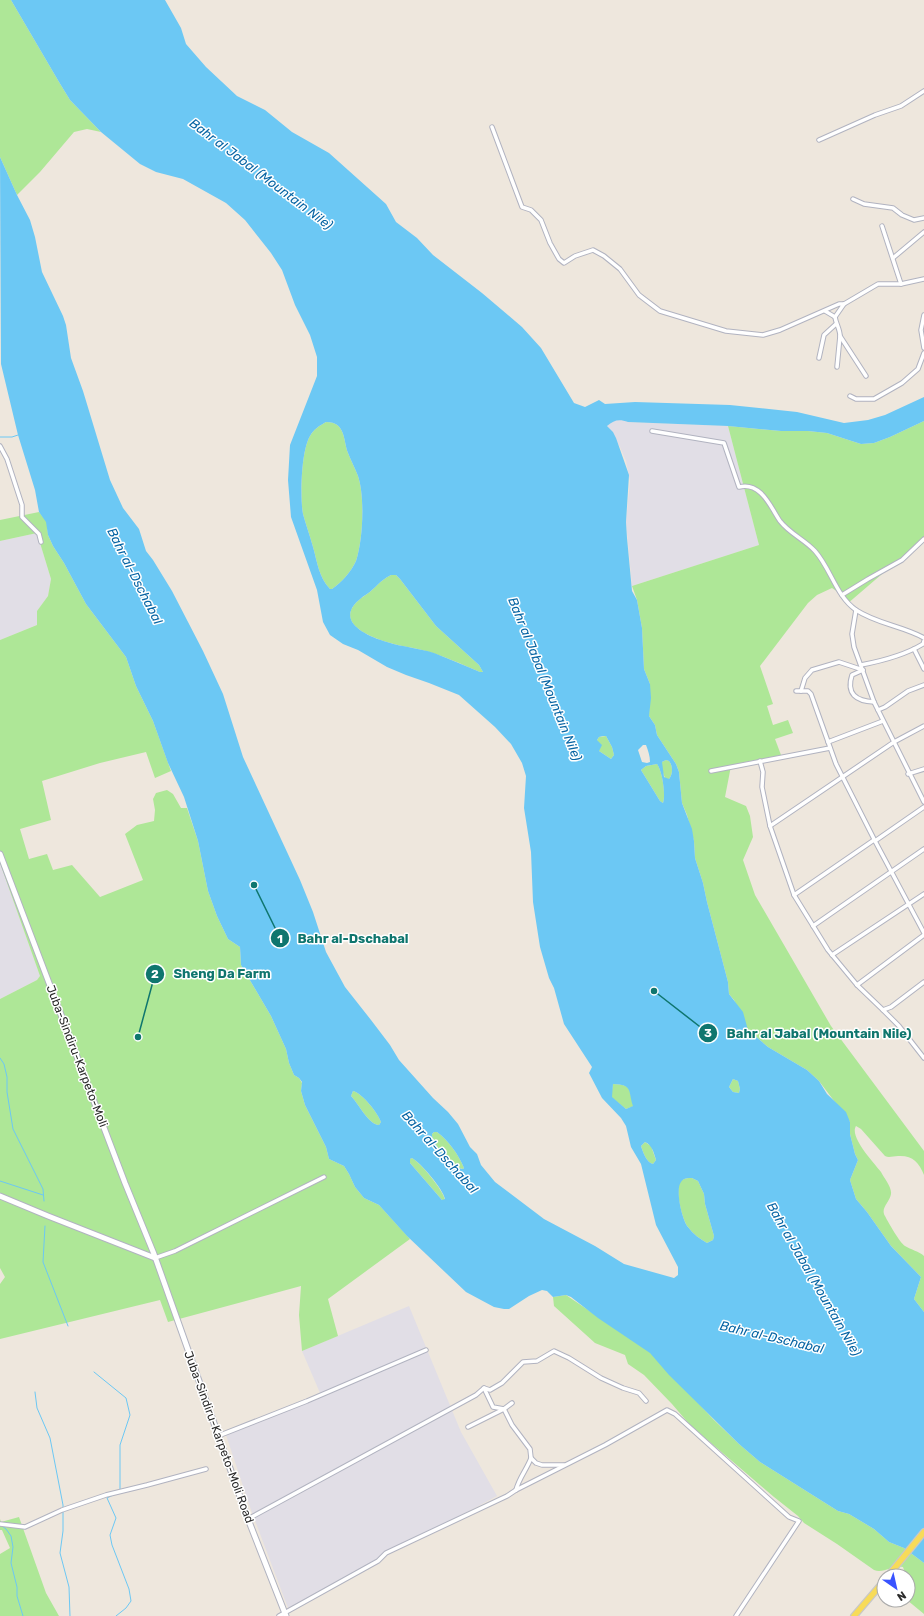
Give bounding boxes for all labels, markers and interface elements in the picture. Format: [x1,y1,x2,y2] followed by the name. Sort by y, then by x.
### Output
[187,115,336,233] water label: Bahr al Jabal (Mountain Nile)
[104,525,166,627] water label: Bahr al-Dschabal
[505,595,585,763] water label: Bahr al Jabal (Mountain Nile)
[270,926,417,951] callout: Bahr al-Dschabal
[297,931,409,946] text: Bahr al-Dschabal
[277,932,283,946] text: 1
[145,961,278,986] callout: Sheng Da Farm
[173,966,271,981] text: Sheng Da Farm
[151,967,159,981] text: 2
[43,983,111,1129] street label: Juba-Sindiru-Karpeto-Moli
[698,1020,919,1045] callout: Bahr al Jabal (Mountain Nile)
[704,1026,712,1040] text: 3
[727,1026,911,1041] text: Bahr al Jabal (Mountain Nile)
[399,1108,482,1197] water label: Bahr al-Dschabal
[764,1200,865,1359] water label: Bahr al Jabal (Mountain Nile)
[719,1318,826,1356] water label: Bahr al-Dschabal
[181,1349,257,1525] street label: Juba-Sindiru-Karpeto-Moli Road
[876,1568,916,1608] north arrow
[894,1588,908,1604] text: N

